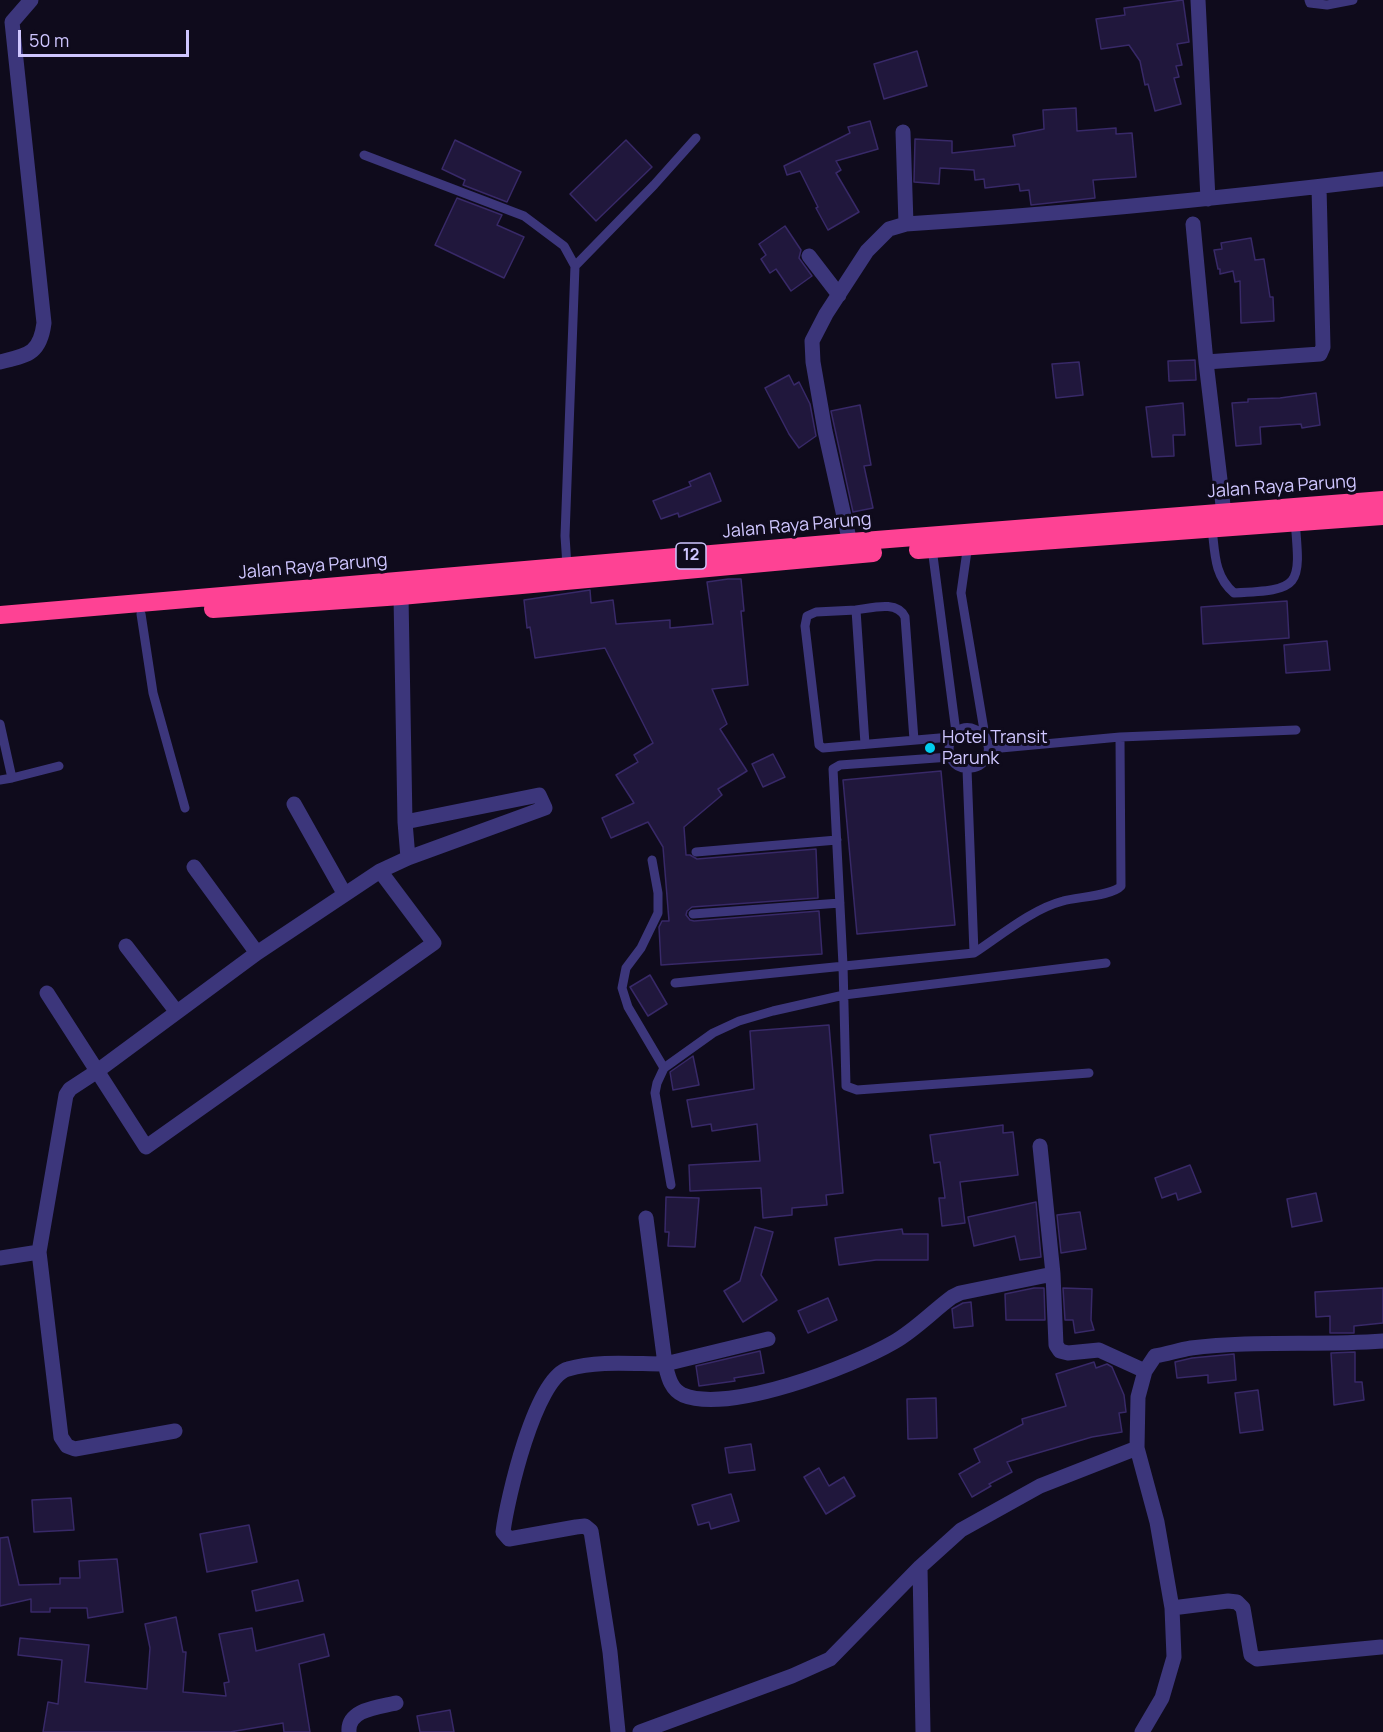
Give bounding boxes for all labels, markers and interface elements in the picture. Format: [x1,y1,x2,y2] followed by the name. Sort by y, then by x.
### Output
[21,18,192,56] scale bar
[29,28,69,52] text: 50 m
[1207,471,1357,503] street label: Jalan Raya Parung
[722,509,872,543] street label: Jalan Raya Parung
[676,543,706,569] road number: 12
[238,550,388,584] street label: Jalan Raya Parung
[942,727,1048,770] place label: Hotel Transit Parunk
[923,741,937,755] marker: Hotel Transit Parunk

